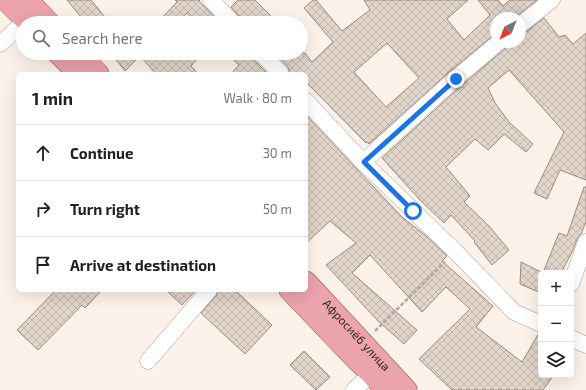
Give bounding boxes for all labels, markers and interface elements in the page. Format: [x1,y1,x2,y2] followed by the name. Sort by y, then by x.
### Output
[490,12,526,48] north arrow
[16,16,308,60] search box
[30,27,52,49] icon: search
[62,29,143,47] text: Search here
[447,70,465,88] route end
[32,88,73,108] text: 1 min
[223,90,292,106] text: Walk · 80 m
[32,142,54,164] icon: ahead
[70,144,133,162] text: Continue
[263,145,292,161] text: 30 m
[32,198,54,220] icon: right
[70,200,140,218] text: Turn right
[263,201,292,217] text: 50 m
[404,202,422,220] route start
[32,254,54,276] icon: arrive
[70,256,216,274] text: Arrive at destination
[538,270,574,378] map controls
[538,270,574,306] button: +
[320,296,394,373] street label: Афросиёб улица
[538,306,574,342] button: −
[538,342,574,378] button: layers

